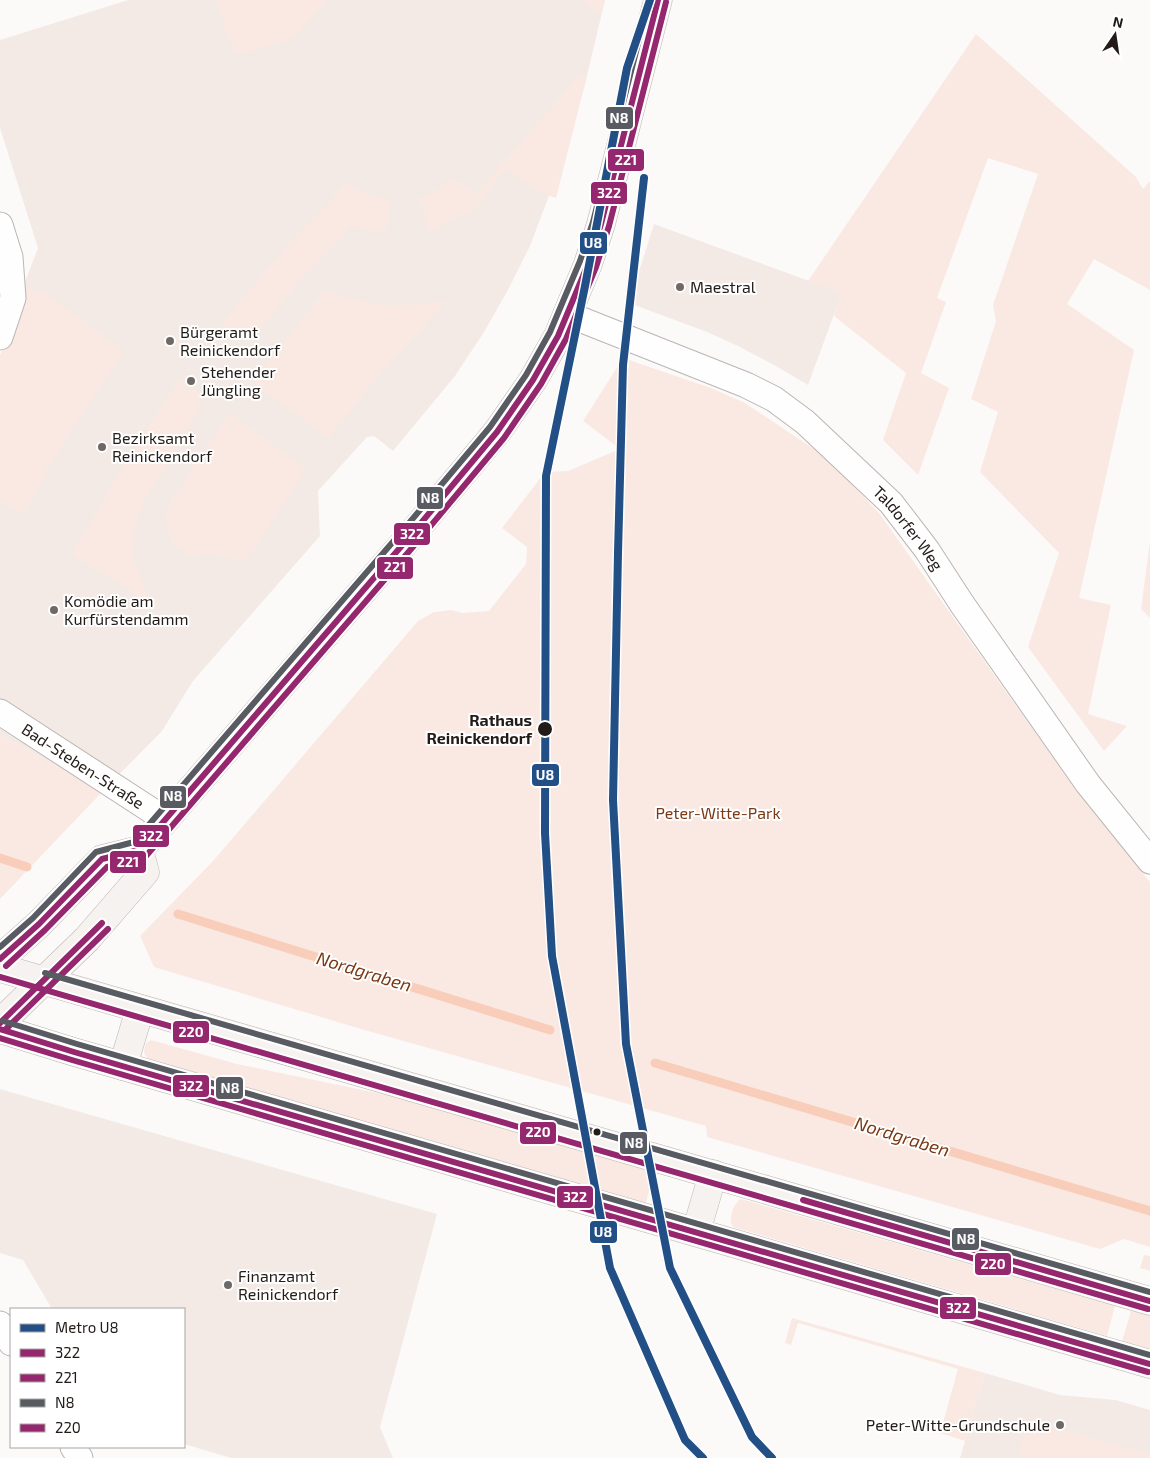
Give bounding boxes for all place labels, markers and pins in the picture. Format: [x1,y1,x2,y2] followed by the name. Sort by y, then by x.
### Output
[690,277,756,296] place label: Maestral
[674,281,686,293] marker: Maestral
[180,322,281,359] place label: Bürgeramt Reinickendorf
[164,335,176,347] marker: Bürgeramt Reinickendorf
[201,362,277,399] place label: Stehender Jüngling
[185,375,197,387] marker: Stehender Jüngling
[112,428,213,465] place label: Bezirksamt Reinickendorf
[96,441,108,453] marker: Bezirksamt Reinickendorf
[64,591,189,628] place label: Komödie am Kurfürstendamm
[48,604,60,616] marker: Komödie am Kurfürstendamm
[427,710,533,747] place label: Rathaus Reinickendorf
[536,720,554,738] marker: Rathaus Reinickendorf
[592,1127,602,1137] unlabelled marker
[238,1266,339,1303] place label: Finanzamt Reinickendorf
[222,1279,234,1291] marker: Finanzamt Reinickendorf
[866,1415,1050,1434] place label: Peter-Witte-Grundschule
[1054,1419,1066,1431] marker: Peter-Witte-Grundschule

